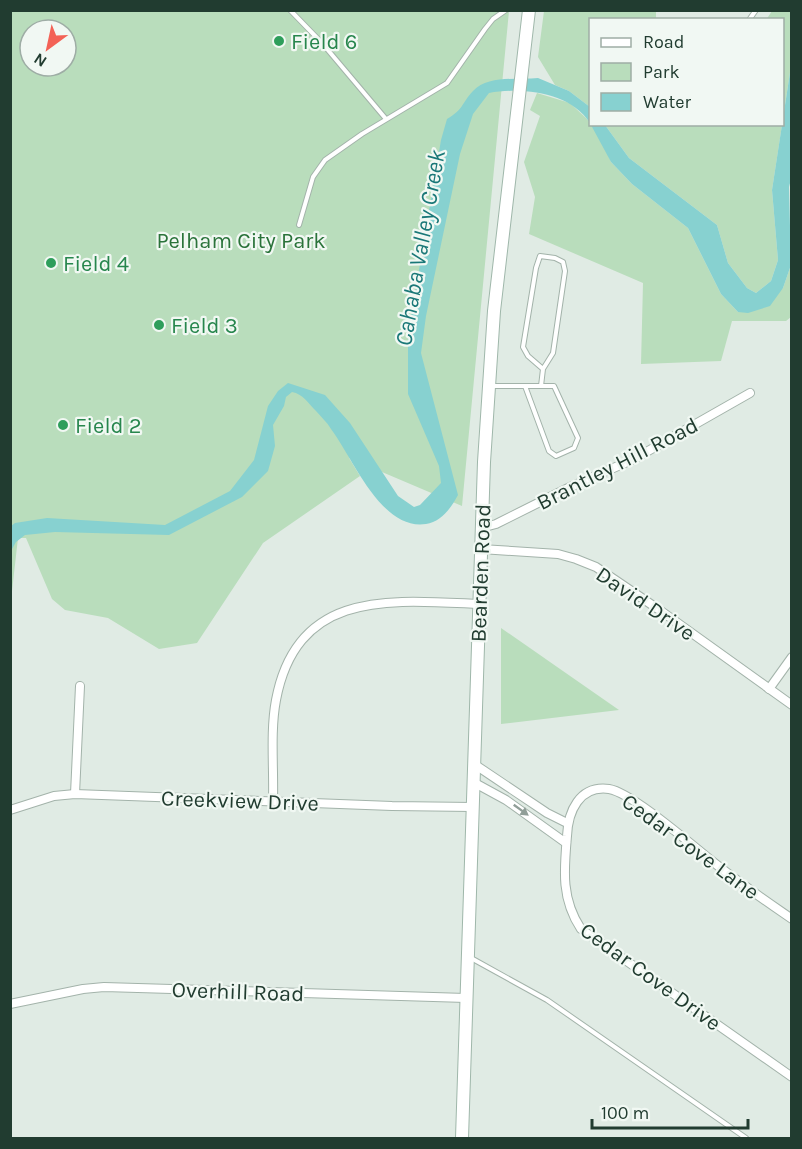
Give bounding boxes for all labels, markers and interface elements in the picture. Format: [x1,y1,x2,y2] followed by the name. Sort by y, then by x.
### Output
[18,18,78,78] north arrow
[589,18,784,126] legend
[291,29,357,55] place label: Field 6
[643,31,684,53] text: Road
[272,34,286,48] marker: Field 6
[30,49,50,71] text: N
[643,61,680,83] text: Park
[643,91,691,113] text: Water
[389,147,451,348] water label: Cahaba Valley Creek
[156,228,326,254] park label: Pelham City Park
[63,251,129,277] place label: Field 4
[44,256,58,270] marker: Field 4
[171,313,238,339] place label: Field 3
[152,318,166,332] marker: Field 3
[532,412,703,516] street label: Brantley Hill Road
[75,413,142,439] place label: Field 2
[56,418,70,432] marker: Field 2
[466,503,496,643] street label: Bearden Road
[591,561,700,646] street label: David Drive
[161,785,319,817] street label: Creekview Drive
[617,788,764,905] street label: Cedar Cove Lane
[514,804,529,816] one-way arrow
[575,917,726,1037] street label: Cedar Cove Drive
[171,977,305,1007] street label: Overhill Road
[592,1092,748,1130] scale bar
[601,1102,649,1124] text: 100 m

